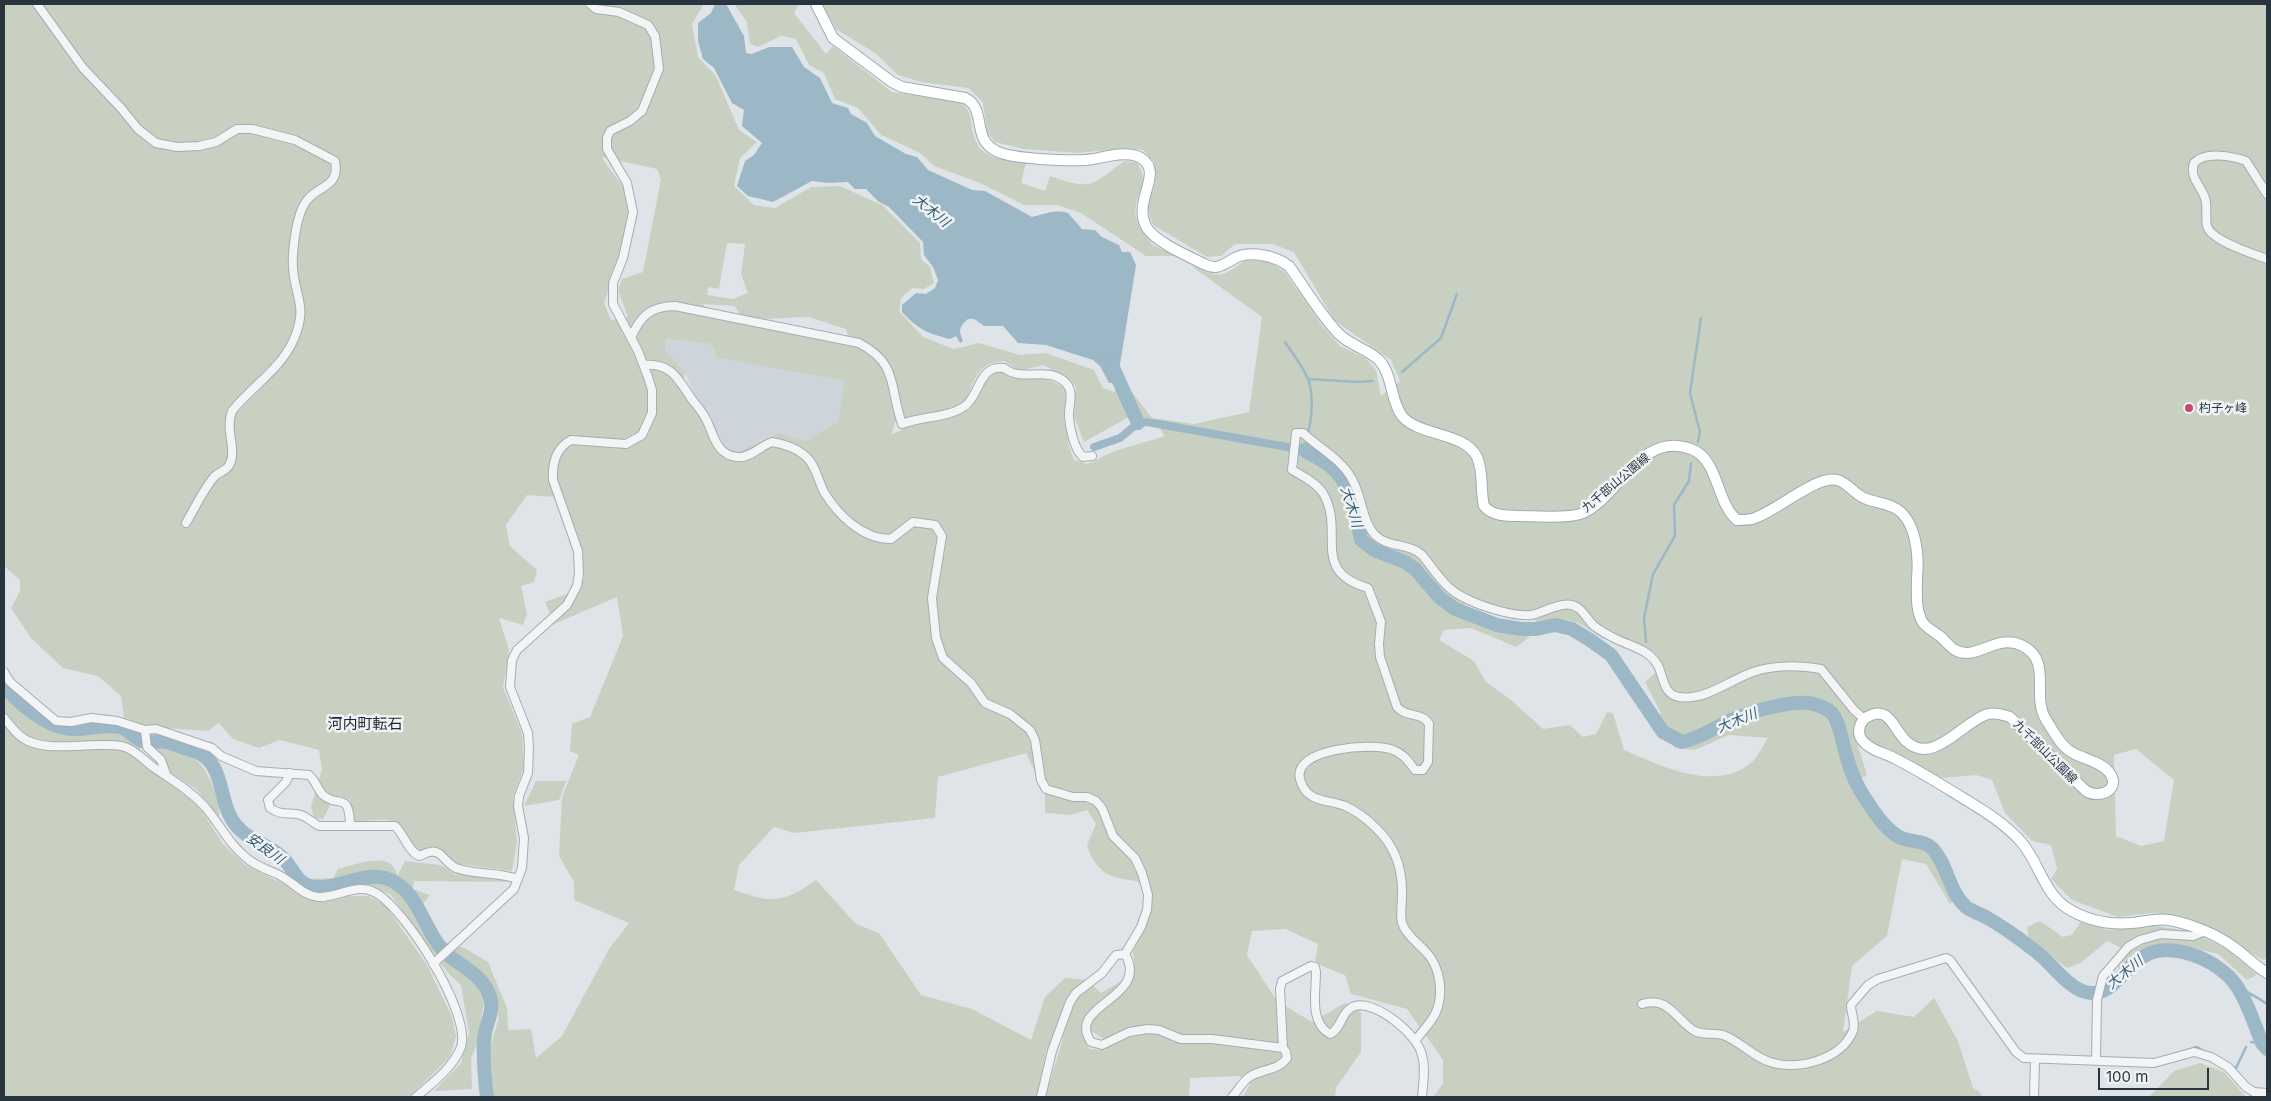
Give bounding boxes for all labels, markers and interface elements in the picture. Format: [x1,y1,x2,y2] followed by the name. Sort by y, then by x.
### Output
[909,191,953,231] water label: 大木川
[2199,401,2247,415] place label: 杓子ヶ峰
[2183,402,2195,414] marker: 杓子ヶ峰
[1579,450,1653,516] street label: 九千部山公園線
[1337,484,1365,530] water label: 大木川
[1714,705,1760,737] water label: 大木川
[328,715,402,733] district label: 河内町転石
[2010,717,2080,787] street label: 九千部山公園線
[243,830,287,868] water label: 安良川
[2103,953,2147,993] water label: 大木川
[2101,1058,2212,1090] scale bar
[2106,1067,2148,1086] text: 100 m

